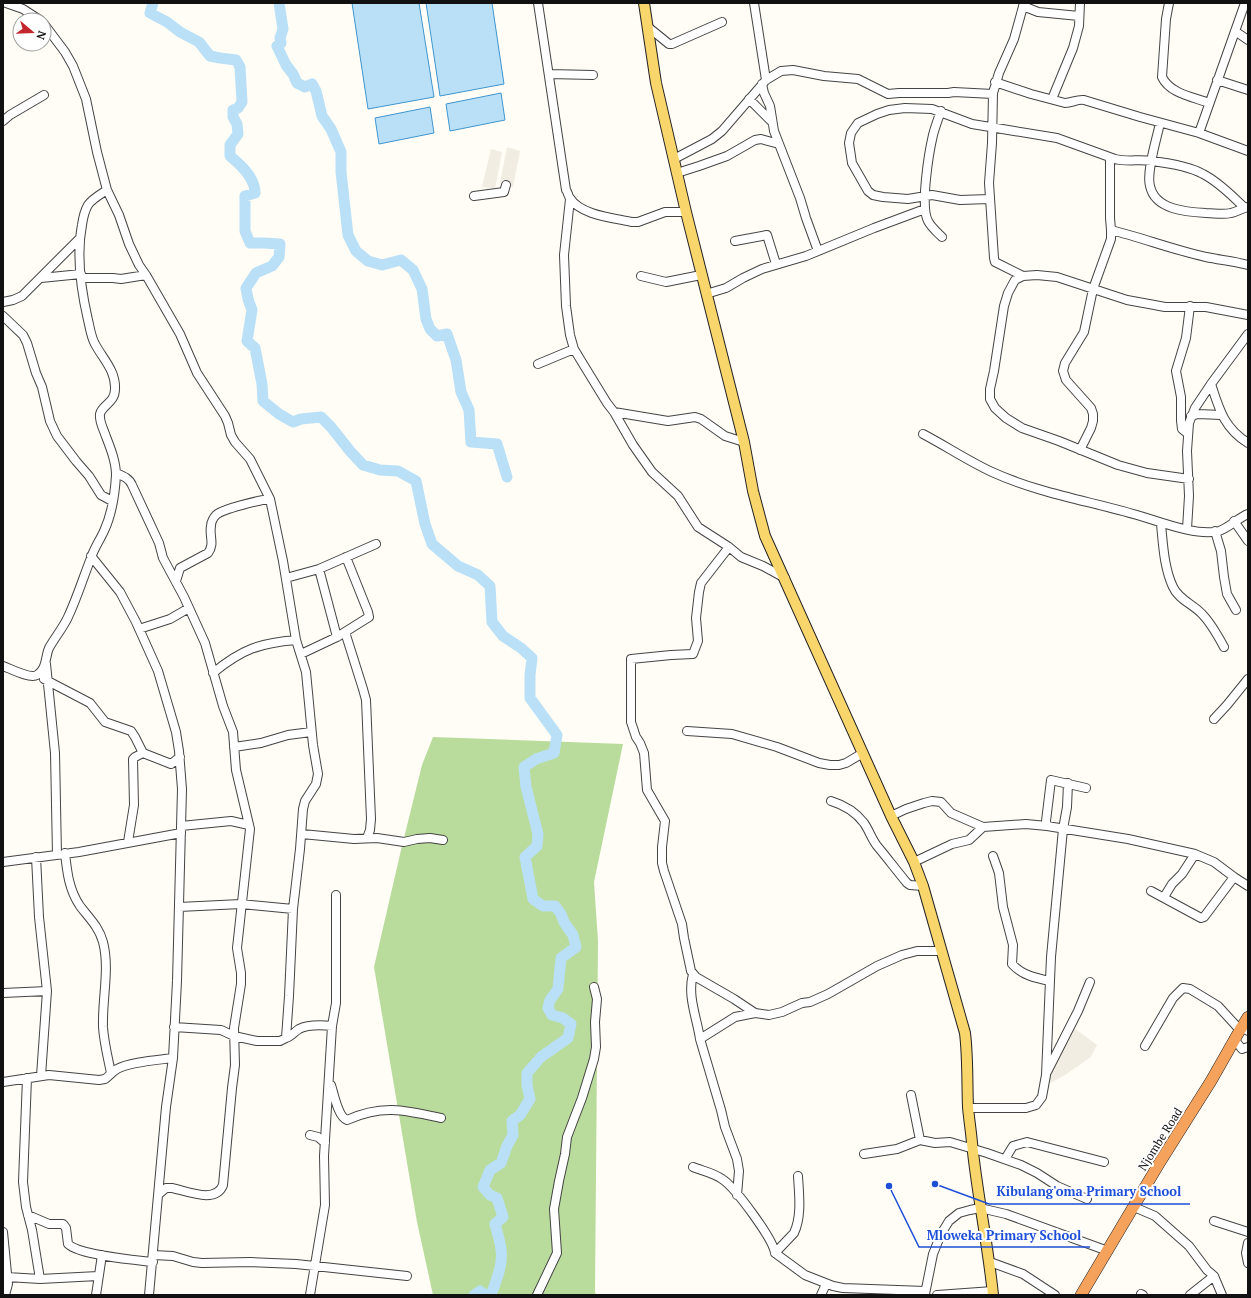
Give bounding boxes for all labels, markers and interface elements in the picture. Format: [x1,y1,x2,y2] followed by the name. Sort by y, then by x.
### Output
[12,12,52,52] north arrow
[33,29,49,42] text: N
[1135,1104,1185,1173] street label: Njombe Road
[989,1179,1190,1204] callout: Kibulang'oma Primary School
[997,1182,1181,1200] text: Kibulang'oma Primary School
[919,1222,1090,1247] callout: Mloweka Primary School
[927,1226,1081,1244] text: Mloweka Primary School

